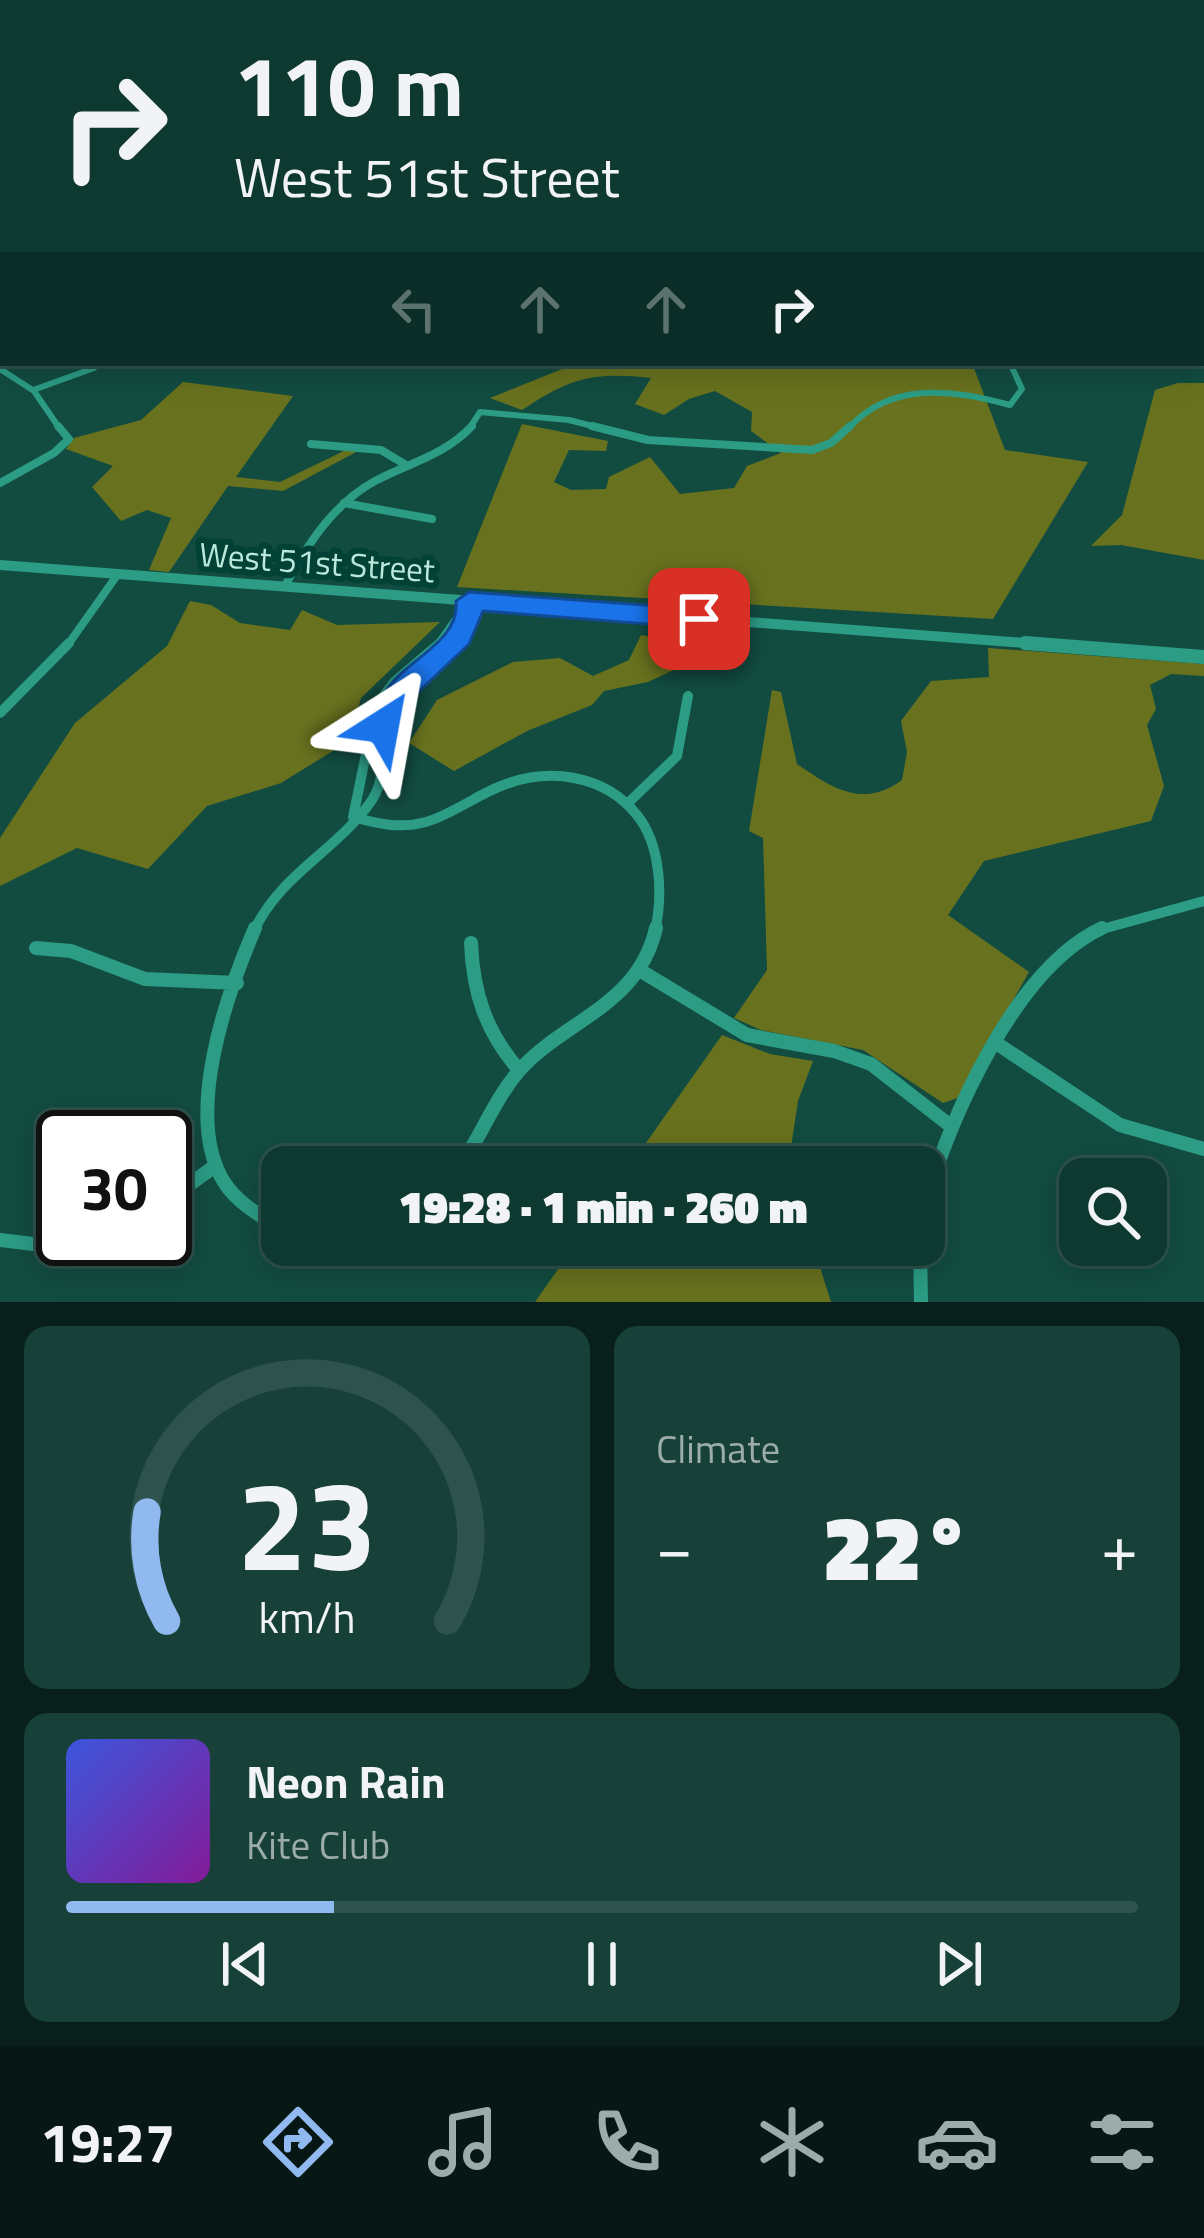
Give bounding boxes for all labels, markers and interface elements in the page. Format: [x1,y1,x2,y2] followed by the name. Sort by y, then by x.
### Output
[234,21,464,149] text: 110 m
[36,48,192,204] icon: right
[234,136,620,218] text: West 51st Street
[381,276,447,342] icon: left
[507,276,573,342] icon: ahead
[633,276,699,342] icon: ahead
[759,276,825,342] icon: right
[198,529,437,595] street label: West 51st Street
[648,568,750,670] pin
[666,586,732,652] icon: arrive
[320,663,446,789] position arrow
[36,1110,192,1266] speed limit sign: 30
[1059,1158,1167,1266] map controls
[1059,1158,1167,1266] button: search
[399,1172,807,1240] text: 19:28 · 1 min · 260 m
[656,1419,780,1478] text: Climate
[237,1429,377,1618] text: 23
[823,1478,971,1615] text: 22°
[656,1496,693,1597] text: −
[1101,1496,1138,1597] text: +
[258,1583,356,1649] text: km/h
[246,1747,446,1815] text: Neon Rain
[246,1815,390,1874] text: Kite Club
[212,1931,278,1997] icon: previous
[569,1931,635,1997] icon: pause
[926,1931,992,1997] icon: next
[256,2100,340,2184] icon: directions
[421,2100,505,2184] icon: music
[585,2100,669,2184] icon: phone
[750,2100,834,2184] icon: climate
[915,2100,999,2184] icon: car
[1080,2100,1164,2184] icon: filters
[40,2101,175,2183] text: 19:27

